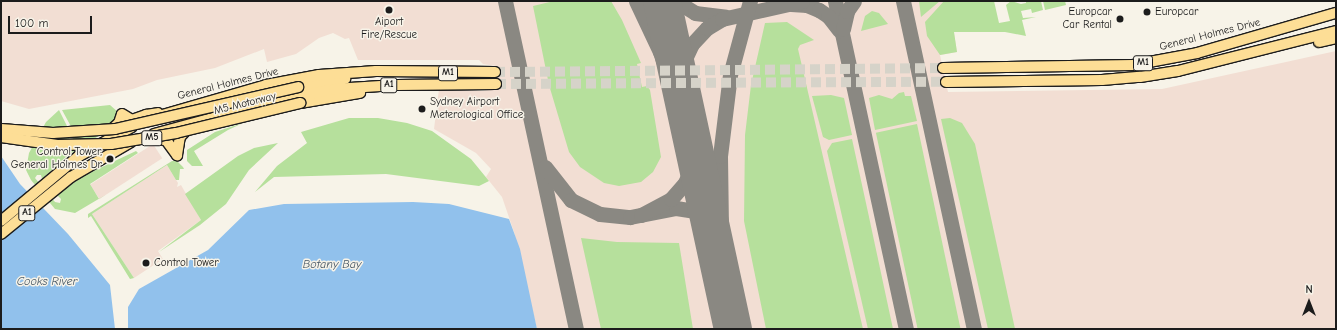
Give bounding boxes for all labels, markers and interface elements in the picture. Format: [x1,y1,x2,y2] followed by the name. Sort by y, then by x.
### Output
[384,5,394,15] marker: Aiport Fire/Rescue
[1155,5,1198,19] place label: Europcar
[1063,6,1112,32] place label: Europcar Car Rental
[1142,7,1152,17] marker: Europcar
[10,8,94,34] scale bar
[1115,14,1125,24] marker: Europcar Car Rental
[15,16,48,30] text: 100 m
[361,16,417,42] place label: Aiport Fire/Rescue
[1158,16,1262,54] street label: General Holmes Drive
[1133,55,1153,71] road number: M1
[176,65,280,103] street label: General Holmes Drive
[438,65,458,81] road number: M1
[380,77,398,93] road number: A1
[212,90,278,118] street label: M5 Motorway
[430,96,523,122] place label: Sydney Airport Meterological Office
[417,104,427,114] marker: Sydney Airport Meterological Office
[141,130,163,146] road number: M5
[11,146,102,172] place label: Control Tower, General Holmes Dr
[105,154,115,164] marker: Control Tower, General Holmes Dr
[18,205,36,221] road number: A1
[154,256,219,270] place label: Control Tower
[141,258,151,268] marker: Control Tower
[303,258,361,272] water label: Botany Bay
[17,275,77,289] water label: Cooks River
[1289,282,1329,322] north arrow
[1305,283,1313,296] text: N

